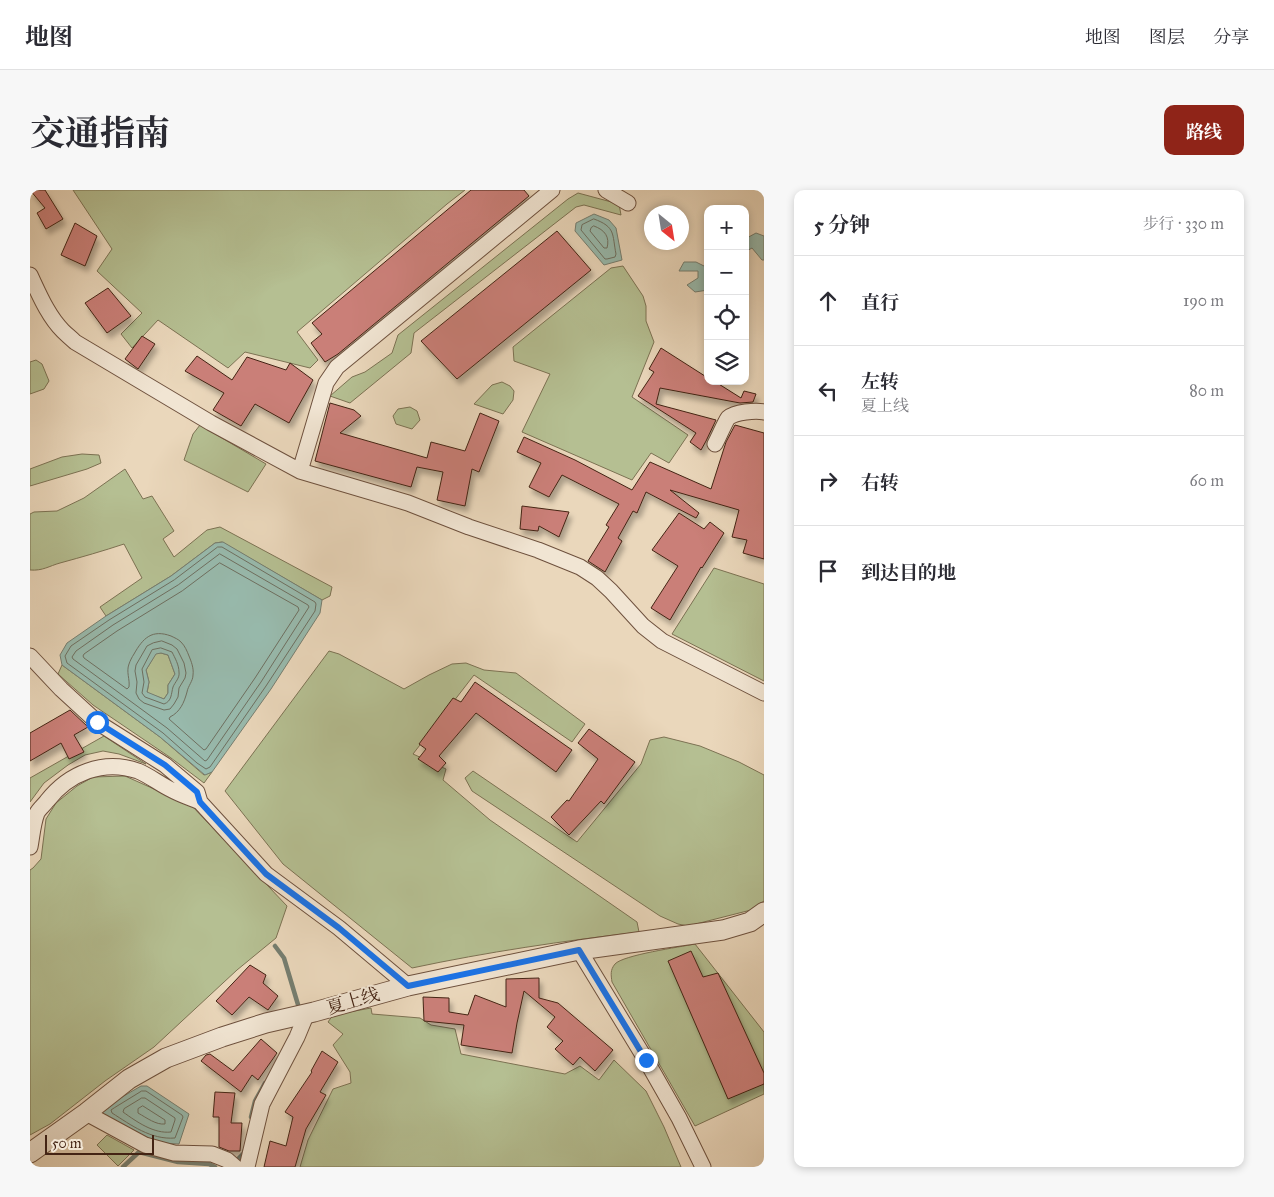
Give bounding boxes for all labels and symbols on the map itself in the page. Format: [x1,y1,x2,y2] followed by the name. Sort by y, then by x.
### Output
[644,205,689,250] north arrow
[86,711,109,734] route start
[324,983,382,1019] street label: 夏上线
[635,1049,658,1072] route end
[45,1132,154,1155] scale bar

